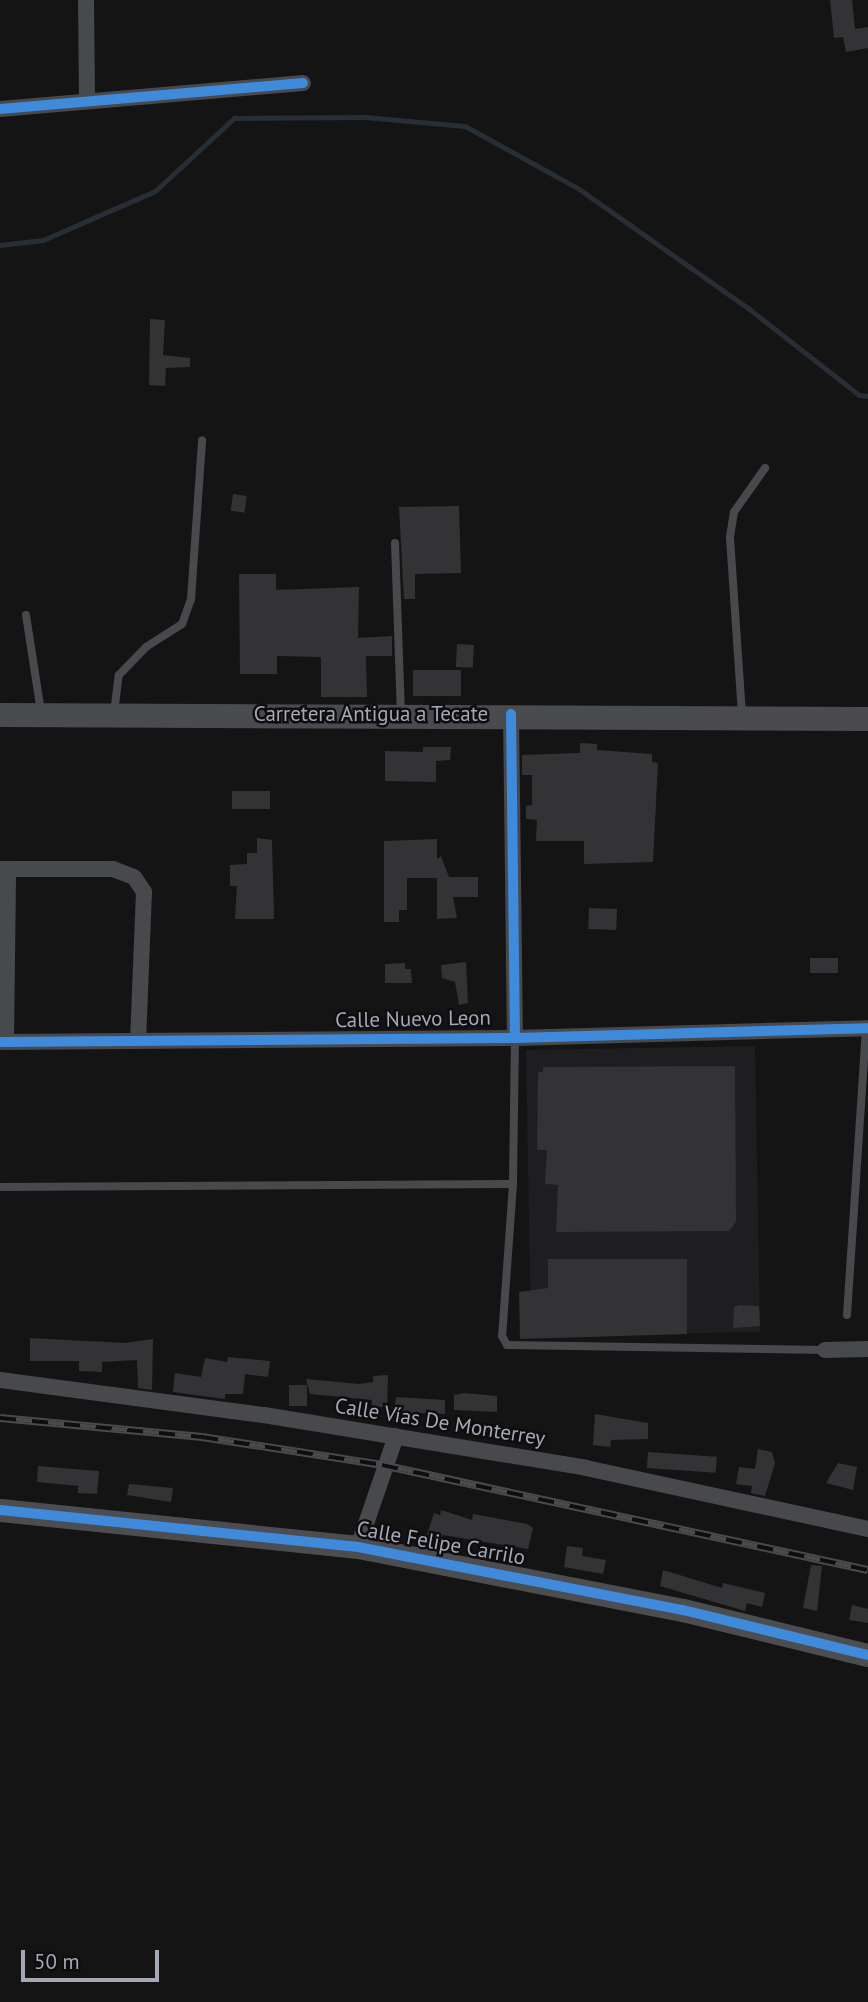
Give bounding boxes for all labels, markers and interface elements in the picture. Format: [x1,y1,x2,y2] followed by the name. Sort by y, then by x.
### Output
[253,701,489,727] street label: Carretera Antigua a Tecate
[335,1005,491,1033] street label: Calle Nuevo Leon
[333,1393,547,1451] street label: Calle Vías De Monterrey
[355,1516,527,1570] street label: Calle Felipe Carrilo
[24,1936,163,1980] scale bar
[34,1948,80,1975] text: 50 m

